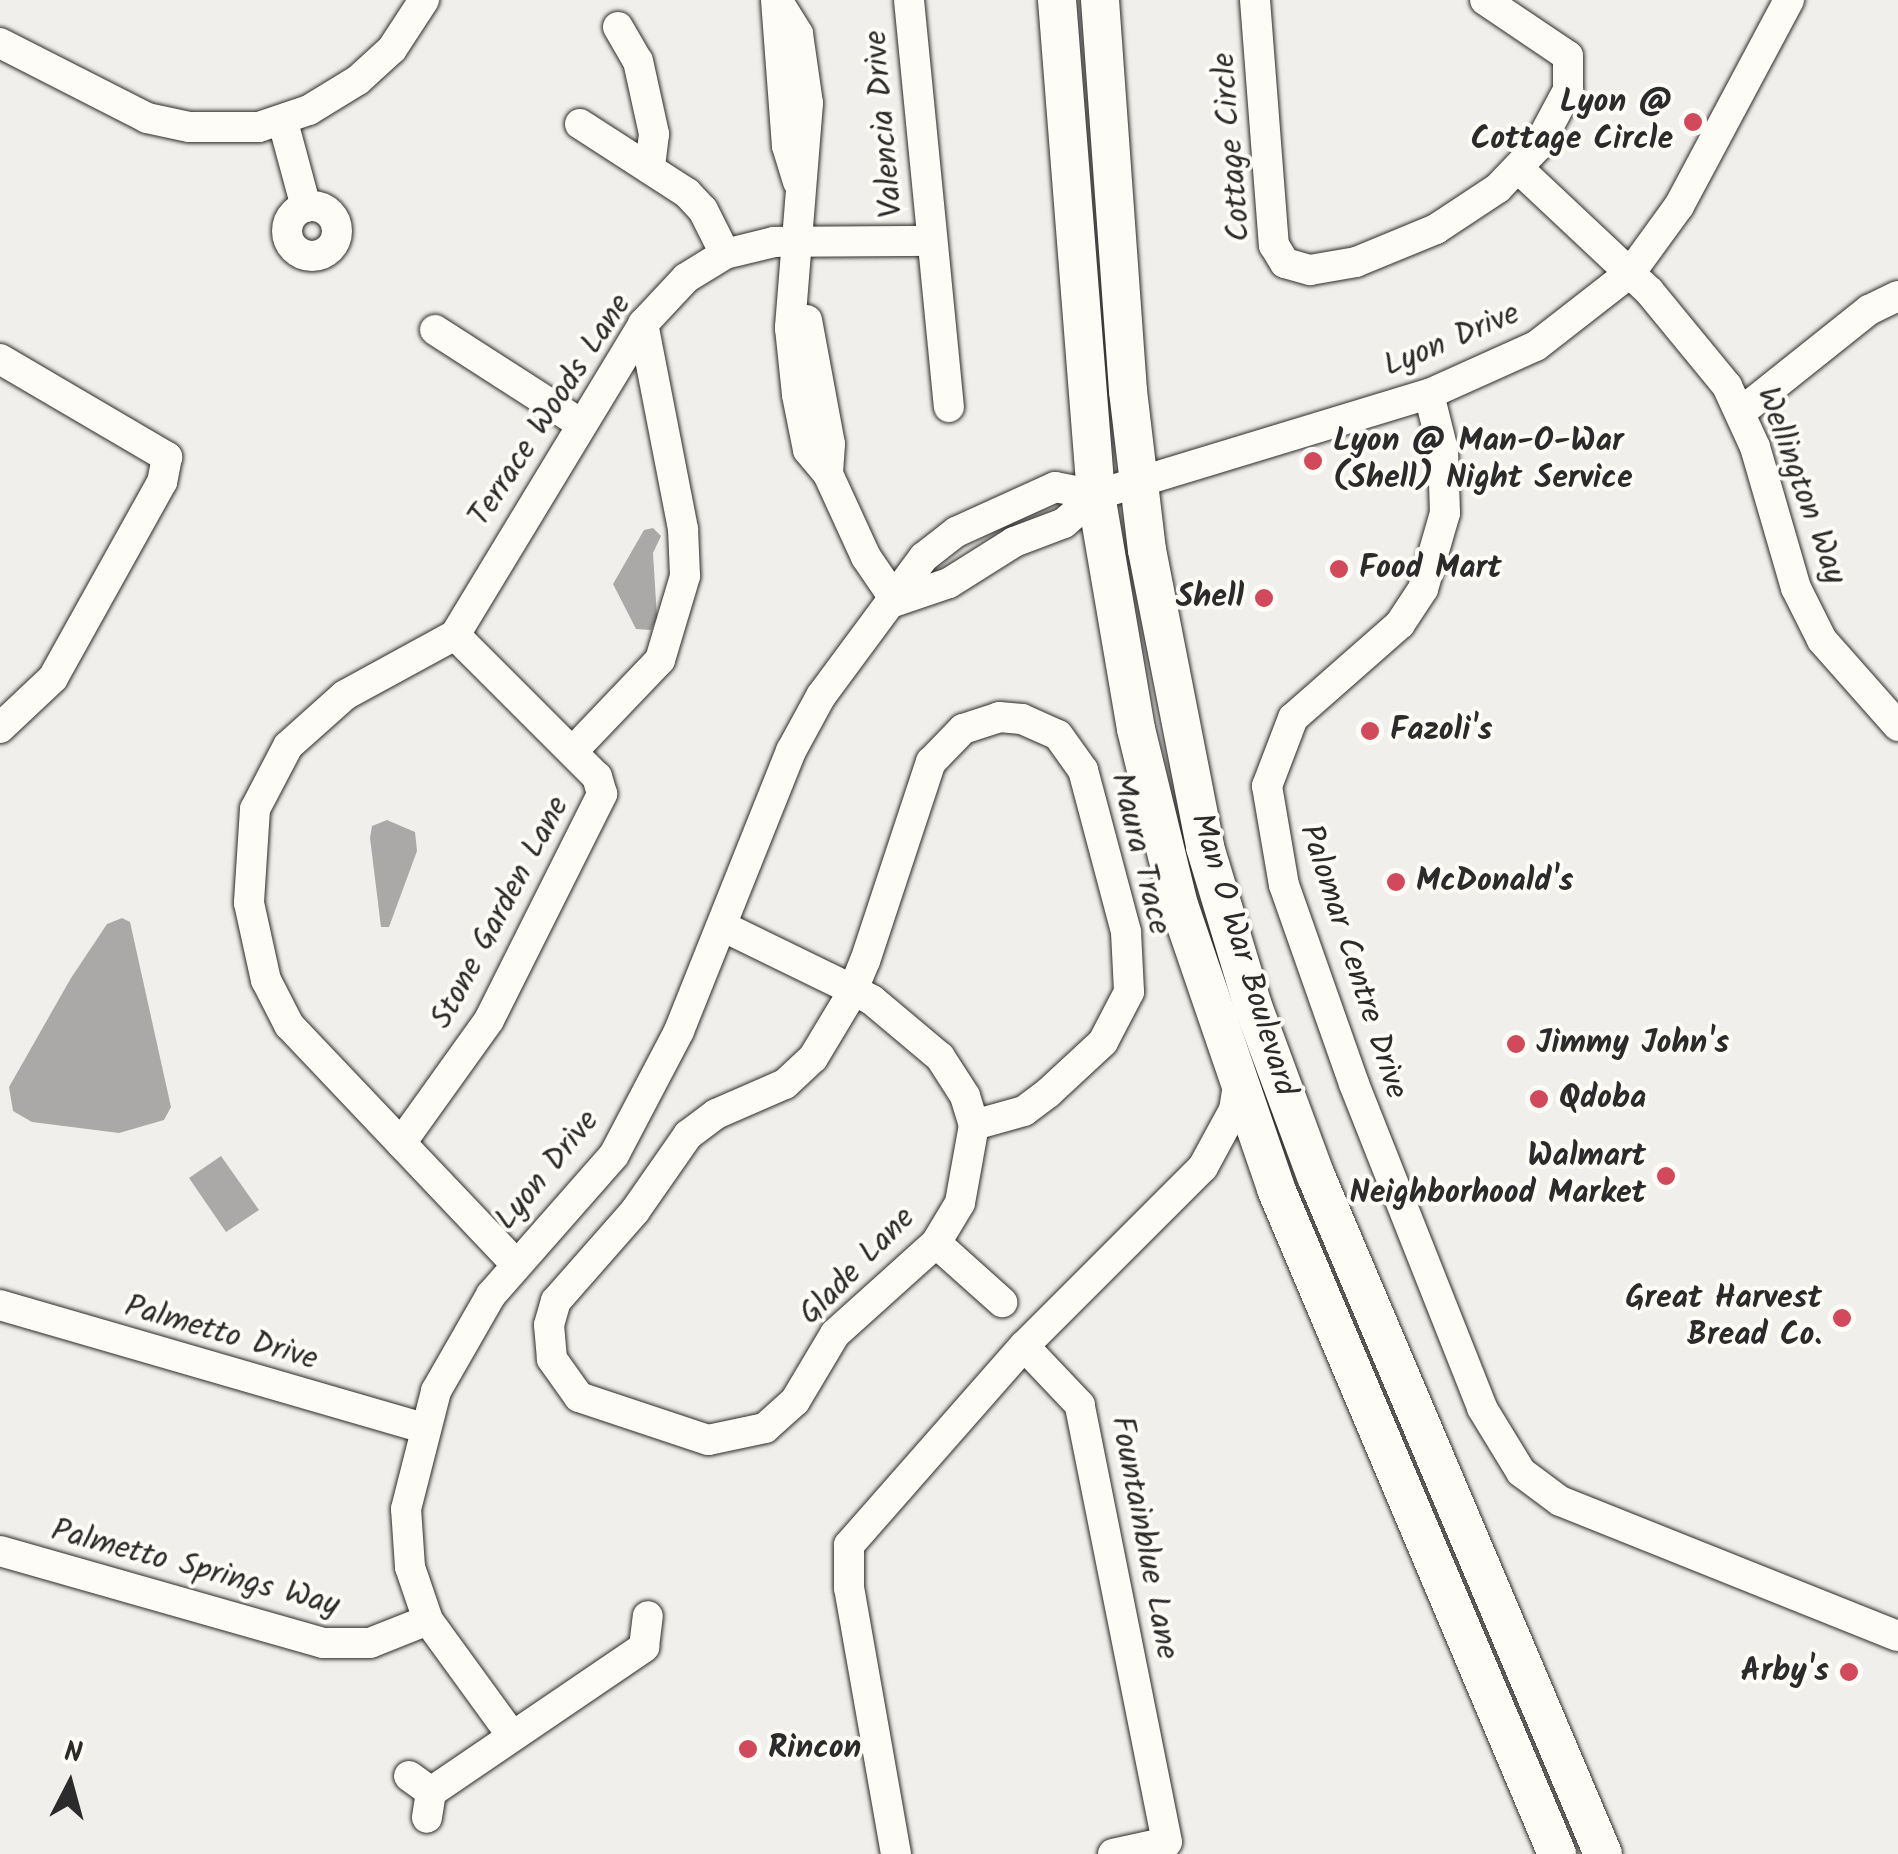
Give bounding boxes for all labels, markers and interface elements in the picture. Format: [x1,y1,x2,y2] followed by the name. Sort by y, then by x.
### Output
[858,29,912,219] street label: Valencia Drive
[1206,51,1260,243] street label: Cottage Circle
[1471,85,1673,160] place label: Lyon @ Cottage Circle
[1682,111,1704,133] marker: Lyon @ Cottage Circle
[461,288,641,534] street label: Terrace Woods Lane
[1378,295,1526,387] street label: Lyon Drive
[1747,382,1853,590] street label: Wellington Way
[1333,424,1633,499] place label: Lyon @ Man-O-War (Shell) Night Service
[1302,450,1324,472] marker: Lyon @ Man-O-War (Shell) Night Service
[1359,550,1502,588] place label: Food Mart
[1328,558,1350,580] marker: Food Mart
[1176,579,1244,617] place label: Shell
[1253,587,1275,609] marker: Shell
[1390,712,1492,750] place label: Fazoli's
[1359,720,1381,742] marker: Fazoli's
[1100,769,1178,939] street label: Maura Trace
[424,790,578,1036] street label: Stone Garden Lane
[1181,809,1303,1101] street label: Man O War Boulevard
[1290,820,1414,1104] street label: Palomar Centre Drive
[1416,863,1574,901] place label: McDonald's
[1385,871,1407,893] marker: McDonald's
[1536,1025,1729,1063] place label: Jimmy John's
[1505,1033,1527,1055] marker: Jimmy John's
[1559,1080,1646,1118] place label: Qdoba
[1528,1088,1550,1110] marker: Qdoba
[488,1103,608,1239] street label: Lyon Drive
[1349,1139,1646,1214] place label: Walmart Neighborhood Market
[1655,1165,1677,1187] marker: Walmart Neighborhood Market
[792,1200,924,1334] street label: Glade Lane
[1625,1281,1822,1356] place label: Great Harvest Bread Co.
[120,1288,322,1380] street label: Palmetto Drive
[1831,1307,1853,1329] marker: Great Harvest Bread Co.
[1101,1413,1185,1663] street label: Fountainblue Lane
[47,1512,343,1626] street label: Palmetto Springs Way
[1740,1653,1829,1691] place label: Arby's
[1838,1661,1860,1683] marker: Arby's
[62,1730,84,1777] text: N
[768,1730,861,1768] place label: Rincon
[20,1734,120,1834] north arrow
[737,1738,759,1760] marker: Rincon

